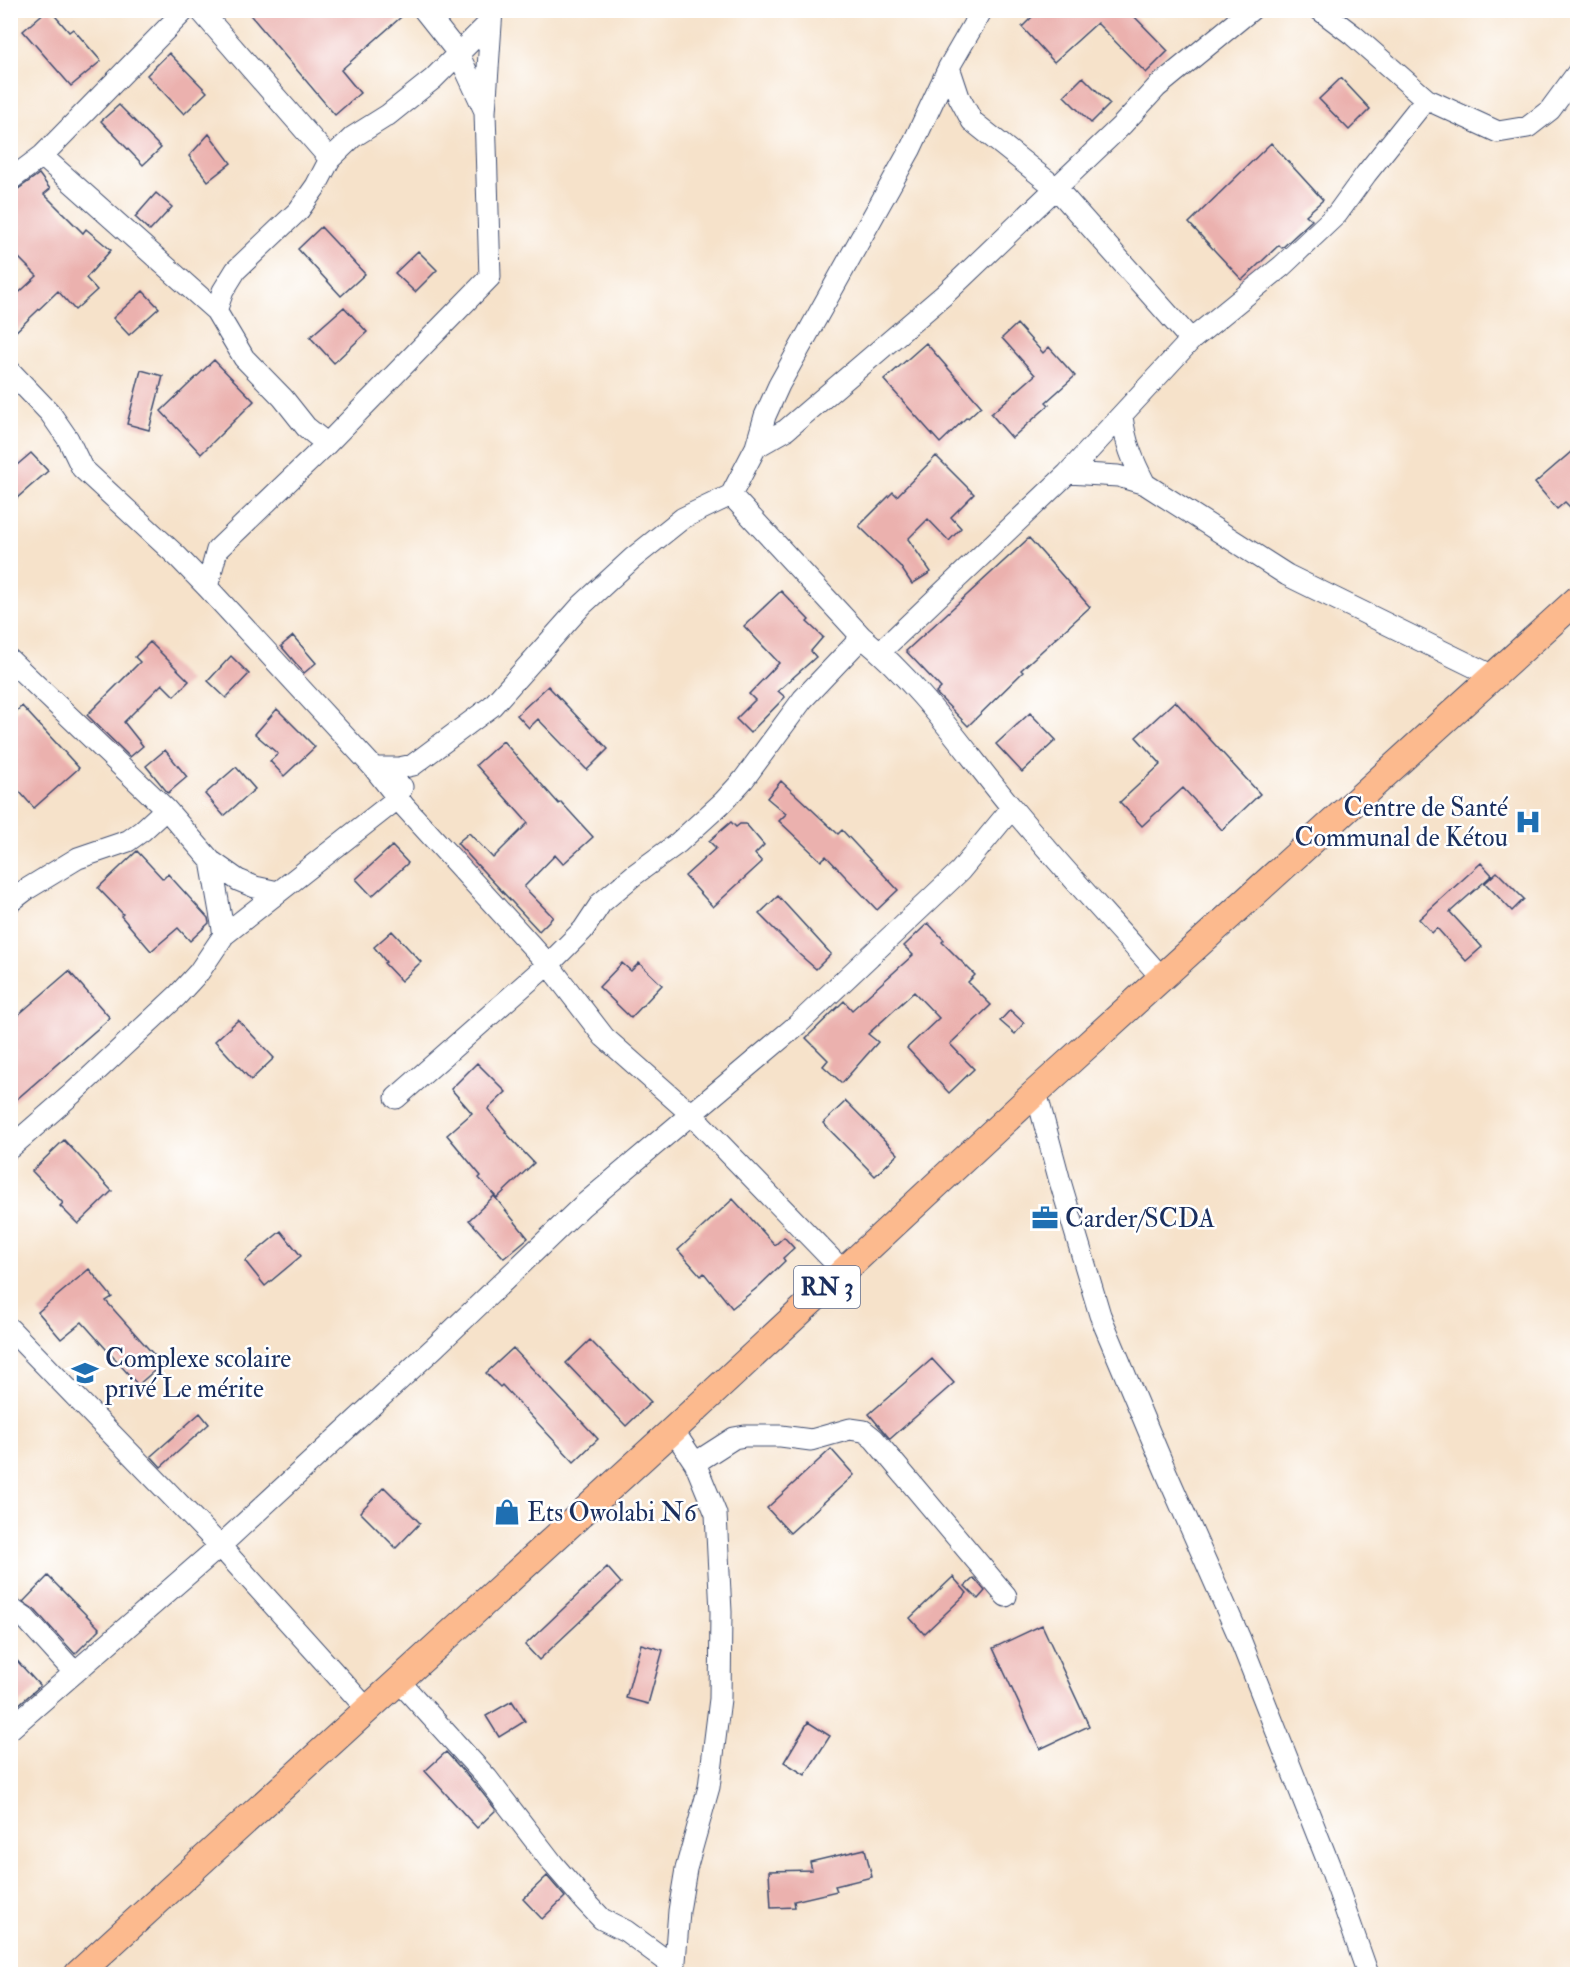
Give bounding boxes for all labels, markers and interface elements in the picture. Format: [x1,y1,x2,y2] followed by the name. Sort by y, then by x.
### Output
[1294,792,1508,854] place label: Centre de Santé Communal de Kétou
[1513,807,1543,837] hospital icon: Centre de Santé Communal de Kétou
[1030,1203,1060,1233] office icon: Carder/SCDA
[1065,1203,1216,1235] place label: Carder/SCDA
[794,1266,860,1308] road number: RN 3
[104,1343,291,1406] place label: Complexe scolaire privé Le mérite
[70,1358,100,1388] school or university icon: Complexe scolaire privé Le mérite
[492,1497,522,1527] shop icon: Ets Owolabi N6
[527,1497,699,1529] place label: Ets Owolabi N6

